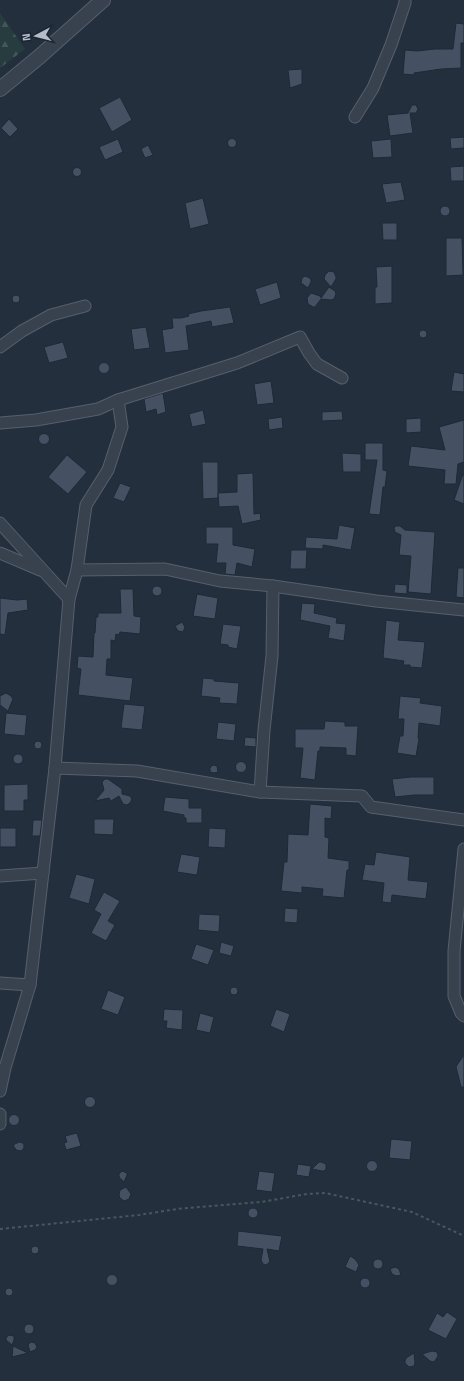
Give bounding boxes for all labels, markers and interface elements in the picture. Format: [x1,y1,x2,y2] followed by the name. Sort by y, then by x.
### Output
[16,16,56,56] north arrow
[18,32,34,42] text: N

